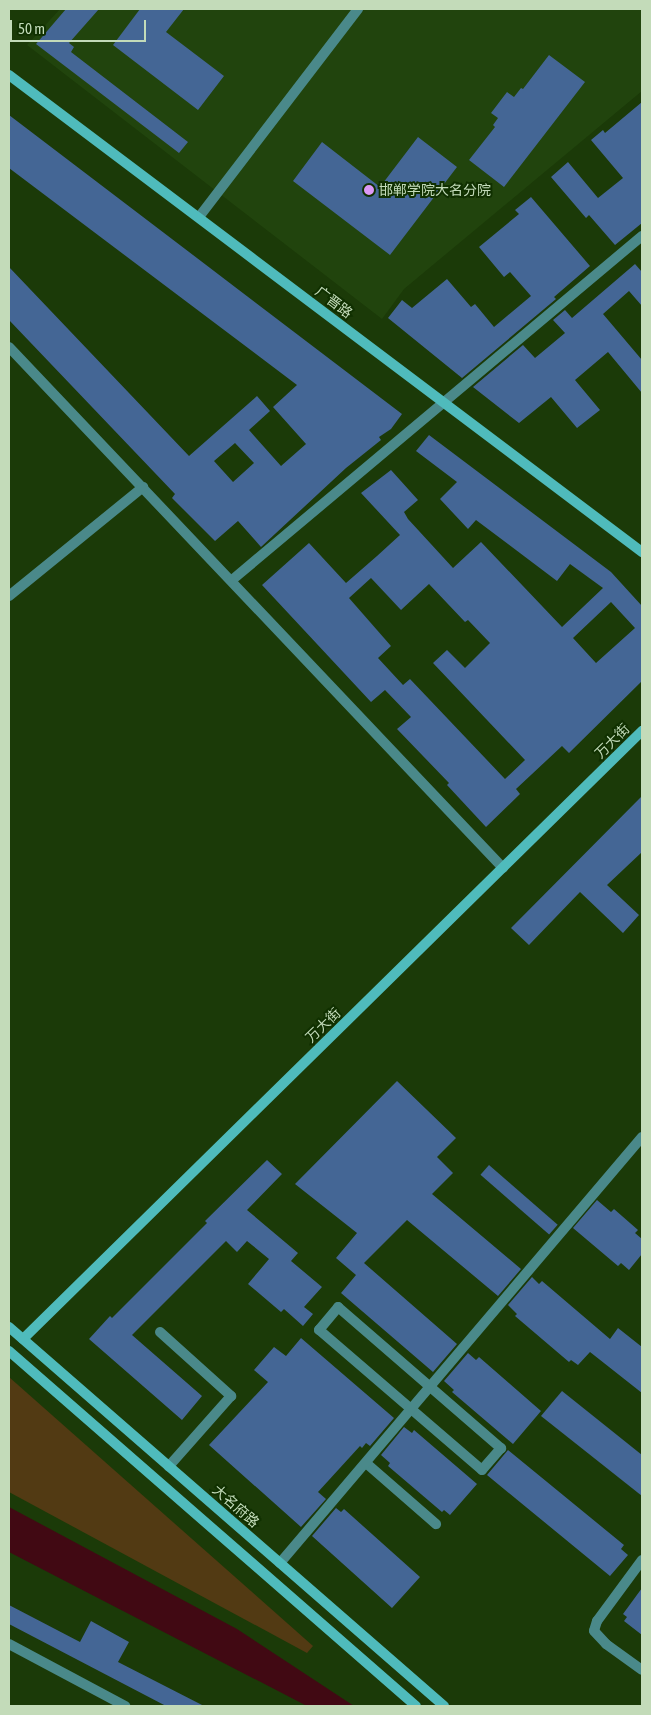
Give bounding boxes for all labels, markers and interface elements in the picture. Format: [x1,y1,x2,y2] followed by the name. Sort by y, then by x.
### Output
[12,10,149,42] scale bar
[18,20,45,37] text: 50 m
[379,182,491,198] place label: 邯郸学院大名分院
[363,184,375,196] marker: 邯郸学院大名分院
[312,283,356,321] street label: 广晋路
[591,720,633,762] street label: 万大街
[302,1004,344,1046] street label: 万大街
[209,1481,263,1531] street label: 大名府路

